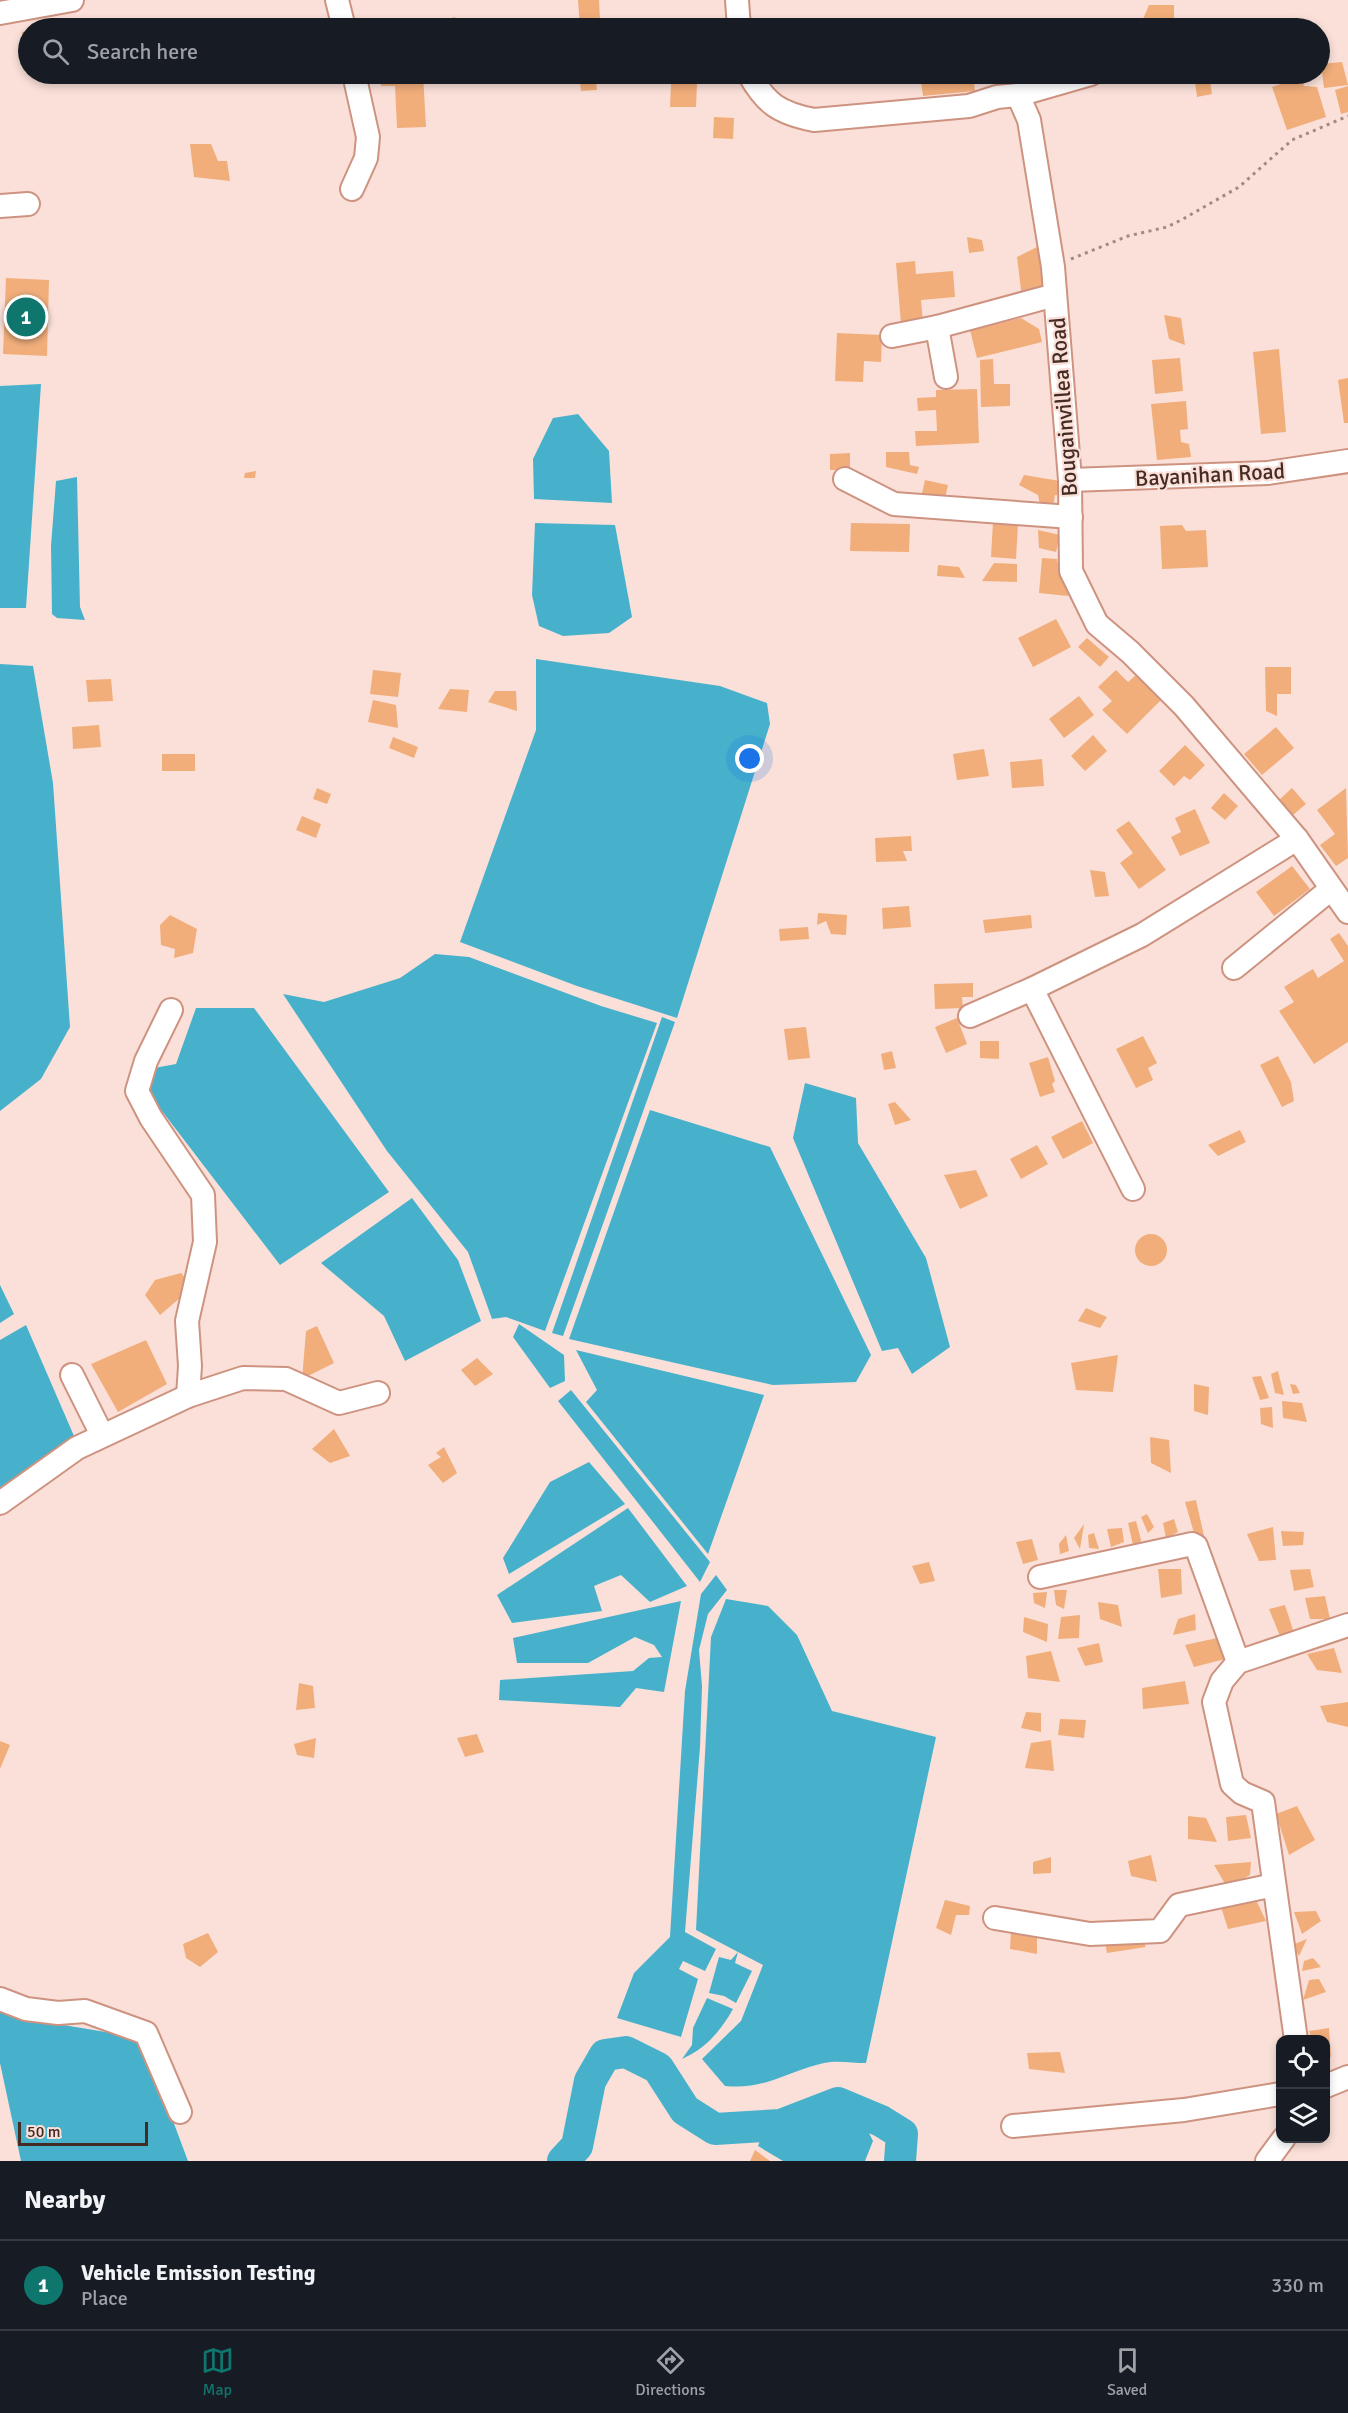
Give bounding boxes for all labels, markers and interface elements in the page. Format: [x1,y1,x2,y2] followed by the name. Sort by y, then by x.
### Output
[18,18,1330,84] search box
[39,35,72,68] icon: search
[87,38,198,65] text: Search here
[6,294,46,340] pin: 1
[1044,316,1083,497] street label: Bougainvillea Road
[1134,457,1286,492] street label: Bayanihan Road
[735,744,764,773] your location
[1276,2035,1330,2143] map controls
[1276,2035,1330,2089] button: locate
[1276,2089,1330,2143] button: layers
[18,2119,148,2146] scale bar
[27,2122,61,2142] text: 50 m
[24,2184,105,2216] text: Nearby
[81,2259,316,2286] text: Vehicle Emission Testing
[38,2273,49,2298] text: 1
[1271,2273,1324,2298] text: 330 m
[81,2286,128,2311] text: Place
[201,2344,234,2400] tab: Map
[635,2344,705,2400] tab: Directions
[1107,2344,1147,2400] tab: Saved

